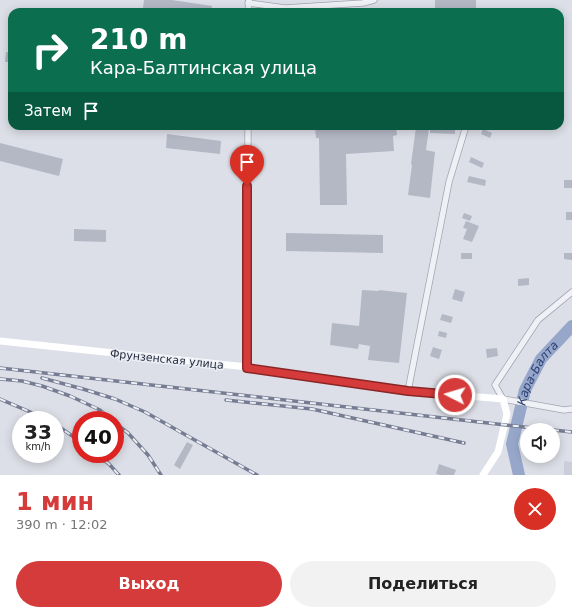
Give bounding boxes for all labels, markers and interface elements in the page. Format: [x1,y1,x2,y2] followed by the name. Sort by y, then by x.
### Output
[90,23,187,56] text: 210 m
[24,24,76,76] icon: right
[90,57,317,78] text: Кара-Балтинская улица
[80,100,102,122] icon: arrive
[24,102,72,120] text: Затем
[230,145,264,186] pin
[236,151,258,173] icon: arrive
[515,338,561,407] water label: Кара-Балта
[109,347,225,372] street label: Фрунзенская улица
[434,374,476,416] position arrow
[72,411,124,463] speed limit sign: 40
[24,420,52,444] text: 33
[520,423,560,463] map controls
[520,423,560,463] button: sound
[25,441,51,452] text: km/h
[16,488,94,516] text: 1 мин
[514,488,556,530] button: close
[16,517,107,532] text: 390 m · 12:02
[16,561,282,607] button: Выход
[290,561,556,607] button: Поделиться

